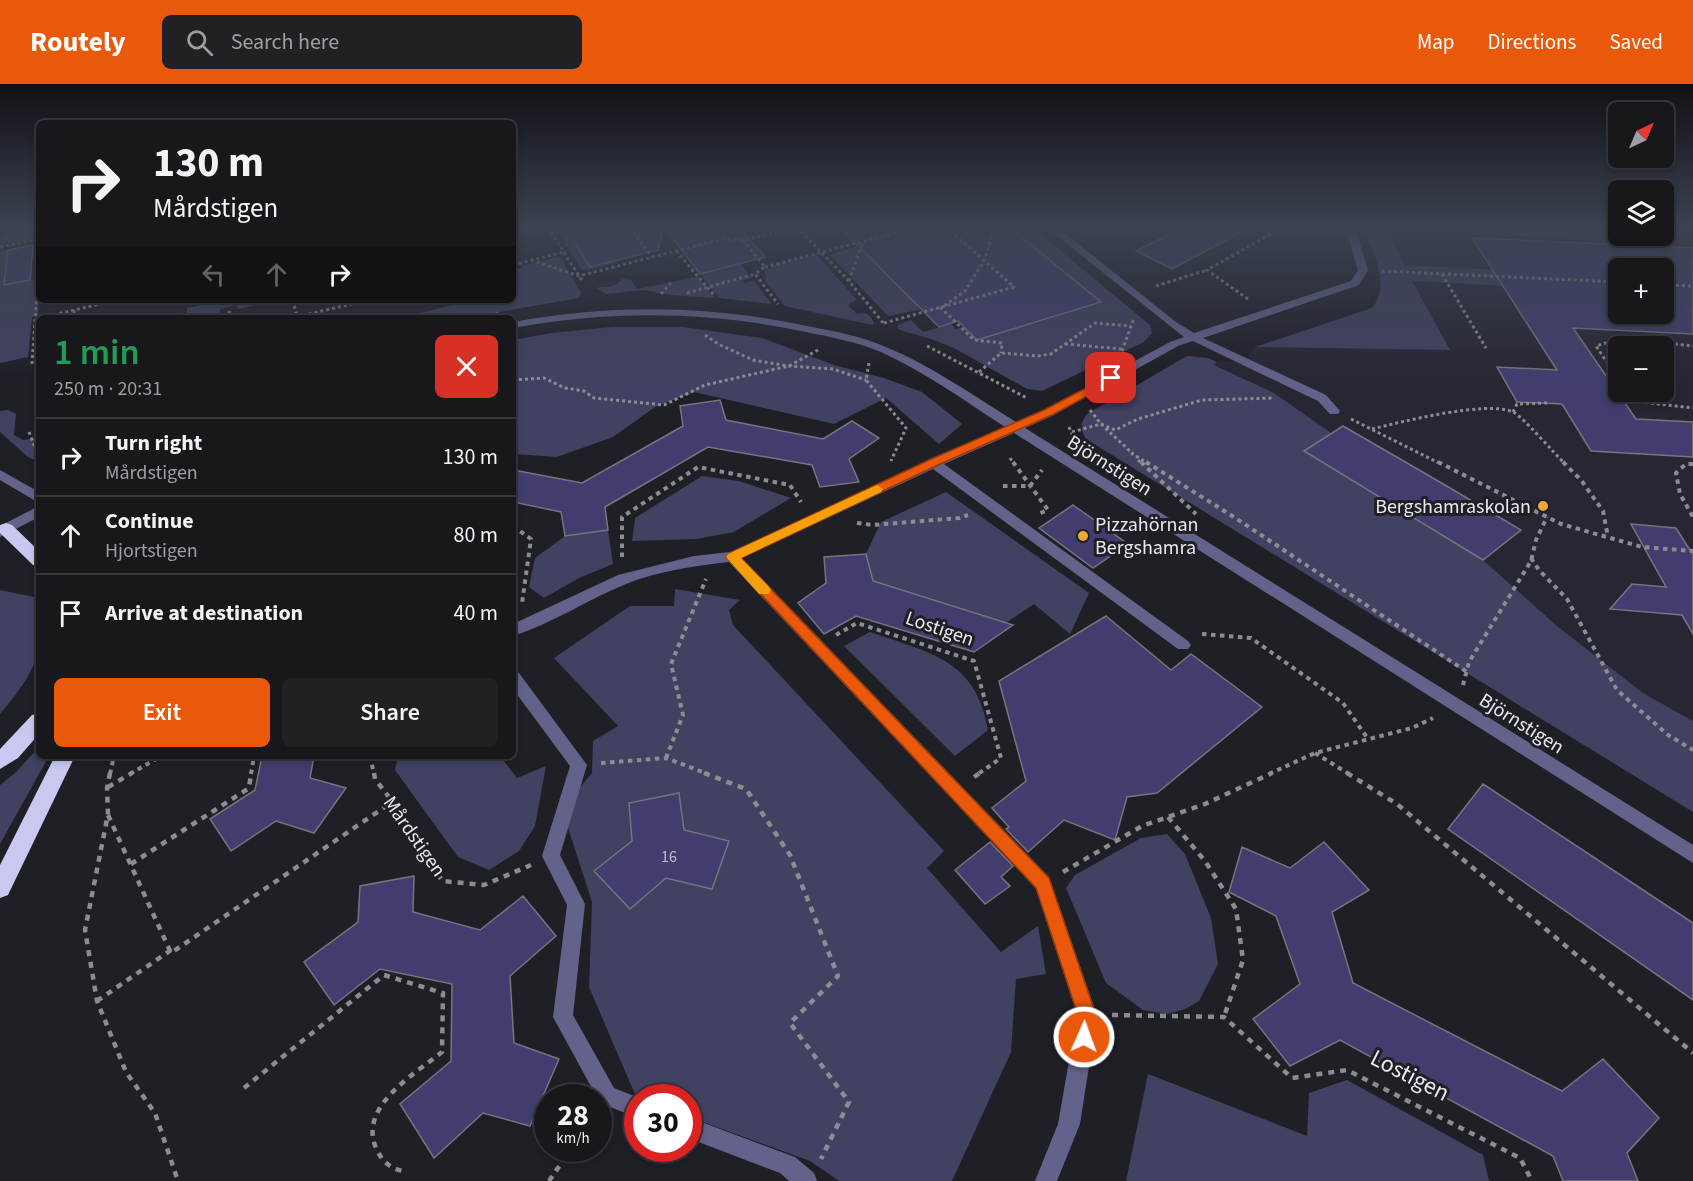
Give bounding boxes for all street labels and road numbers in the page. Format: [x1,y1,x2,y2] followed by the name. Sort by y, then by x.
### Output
[1061,429,1157,503] street label: Björnstigen
[902,604,978,654] street label: Lostigen
[1473,687,1569,761] street label: Björnstigen
[376,791,452,883] street label: Mårdstigen
[1364,1041,1455,1110] street label: Lostigen

